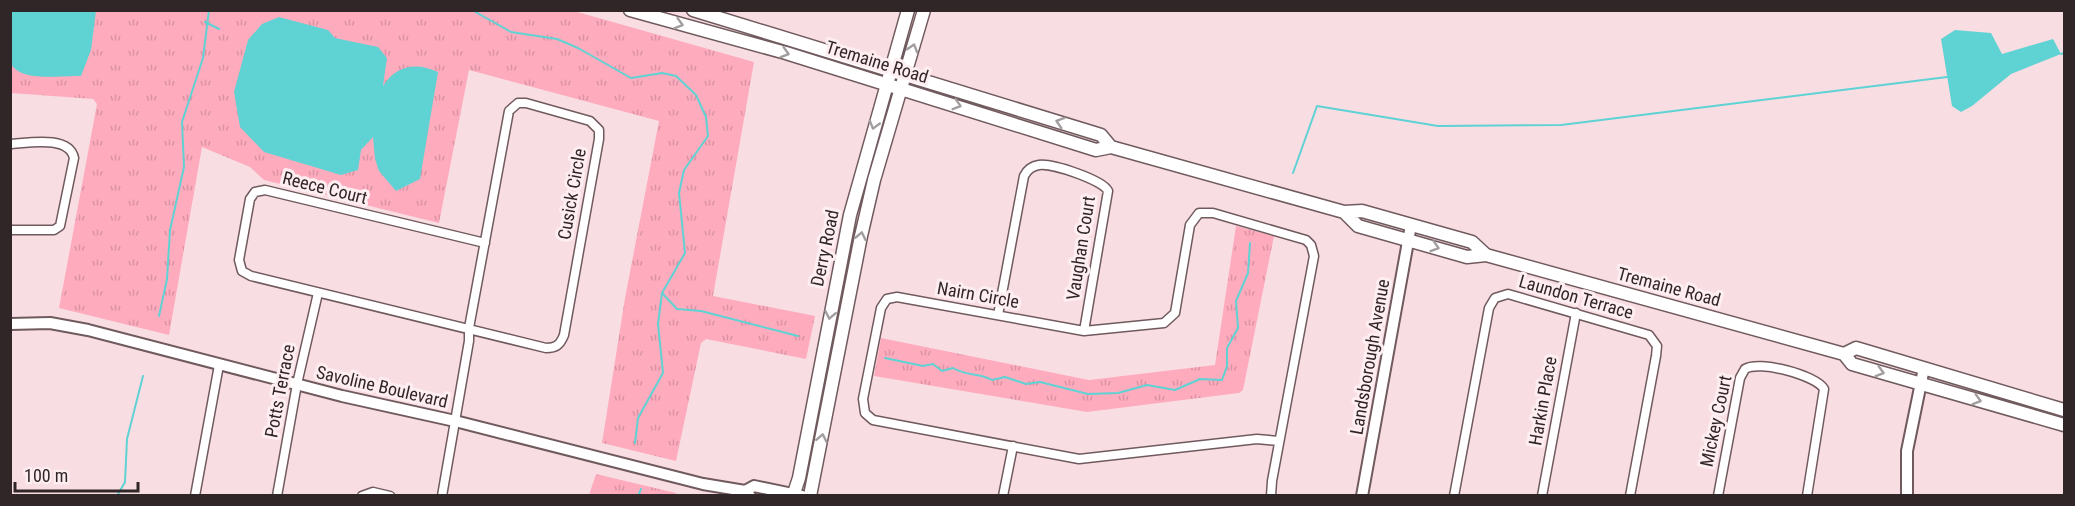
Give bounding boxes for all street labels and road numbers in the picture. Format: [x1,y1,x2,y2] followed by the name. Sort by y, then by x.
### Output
[823,36,931,87] street label: Tremaine Road
[553,147,590,241] street label: Cusick Circle
[281,167,370,208] street label: Reece Court
[1062,194,1099,302] street label: Vaughan Court
[806,208,843,288] street label: Derry Road
[1615,263,1723,310] street label: Tremaine Road
[1517,270,1636,323] street label: Laundon Terrace
[936,277,1021,312] street label: Nairn Circle
[1345,278,1394,436] street label: Landsborough Avenue
[260,343,299,439] street label: Potts Terrace
[1524,355,1561,447] street label: Harkin Place
[314,361,450,412] street label: Savoline Boulevard
[1696,373,1735,469] street label: Mickey Court

